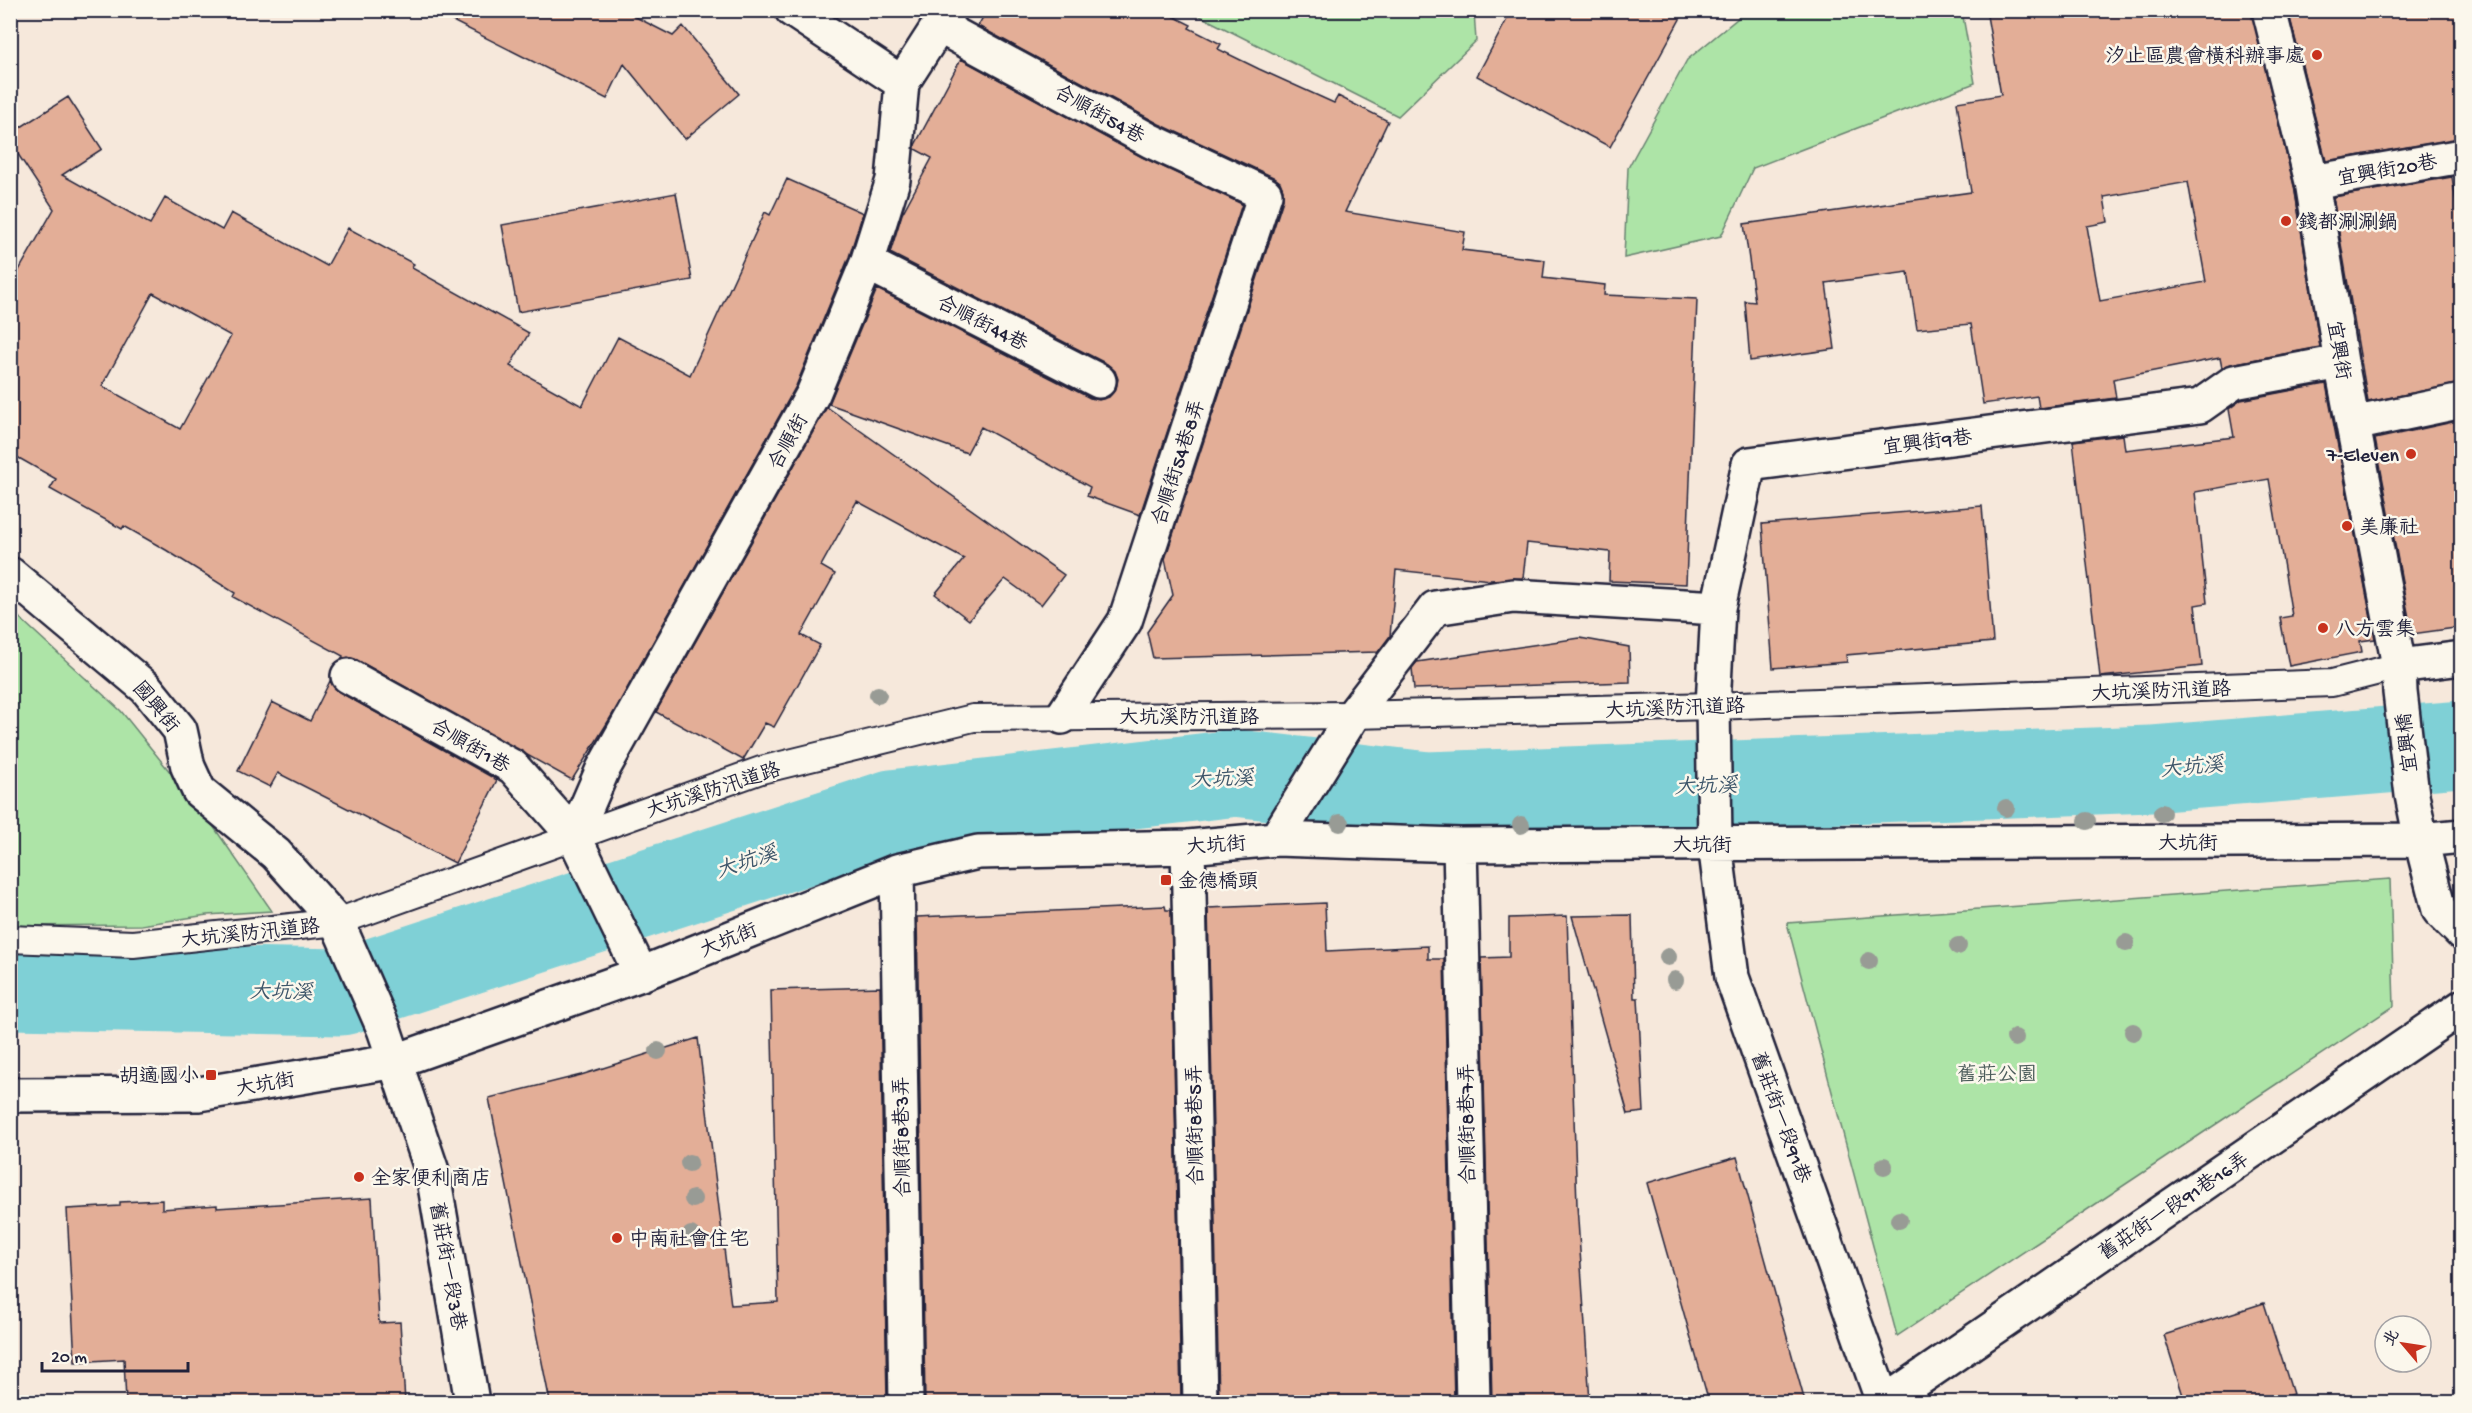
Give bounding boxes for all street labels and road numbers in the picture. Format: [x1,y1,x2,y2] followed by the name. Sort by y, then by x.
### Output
[1049,80,1149,151] street label: 合順街54巷
[2335,150,2440,193] street label: 宜興街20巷
[932,291,1032,358] street label: 合順街44巷
[2320,319,2355,382] street label: 宜興街
[1147,397,1211,529] street label: 合順街54巷8弄
[764,410,815,475] street label: 合順街
[1881,425,1974,461] street label: 宜興街9巷
[126,677,183,739] street label: 國興街
[2091,678,2232,707] street label: 大坑溪防汛道路
[1605,695,1746,724] street label: 大坑溪防汛道路
[1119,706,1260,731] street label: 大坑溪防汛道路
[2392,711,2425,774] street label: 宜興橋
[425,714,515,781] street label: 合順街1巷
[643,758,785,825] street label: 大坑溪防汛道路
[1185,833,1247,861] street label: 大坑街
[2158,833,2218,857] street label: 大坑街
[1672,835,1732,859] street label: 大坑街
[179,915,322,954] street label: 大坑溪防汛道路
[697,919,761,964] street label: 大坑街
[1744,1049,1815,1188] street label: 舊莊街一段91巷
[1455,1063,1482,1185] street label: 合順街8巷7弄
[1183,1064,1210,1186] street label: 合順街8巷5弄
[234,1069,297,1103] street label: 大坑街
[890,1076,917,1198] street label: 合順街8巷3弄
[2094,1147,2254,1267] street label: 舊莊街一段91巷16弄
[423,1200,470,1334] street label: 舊莊街一段3巷

